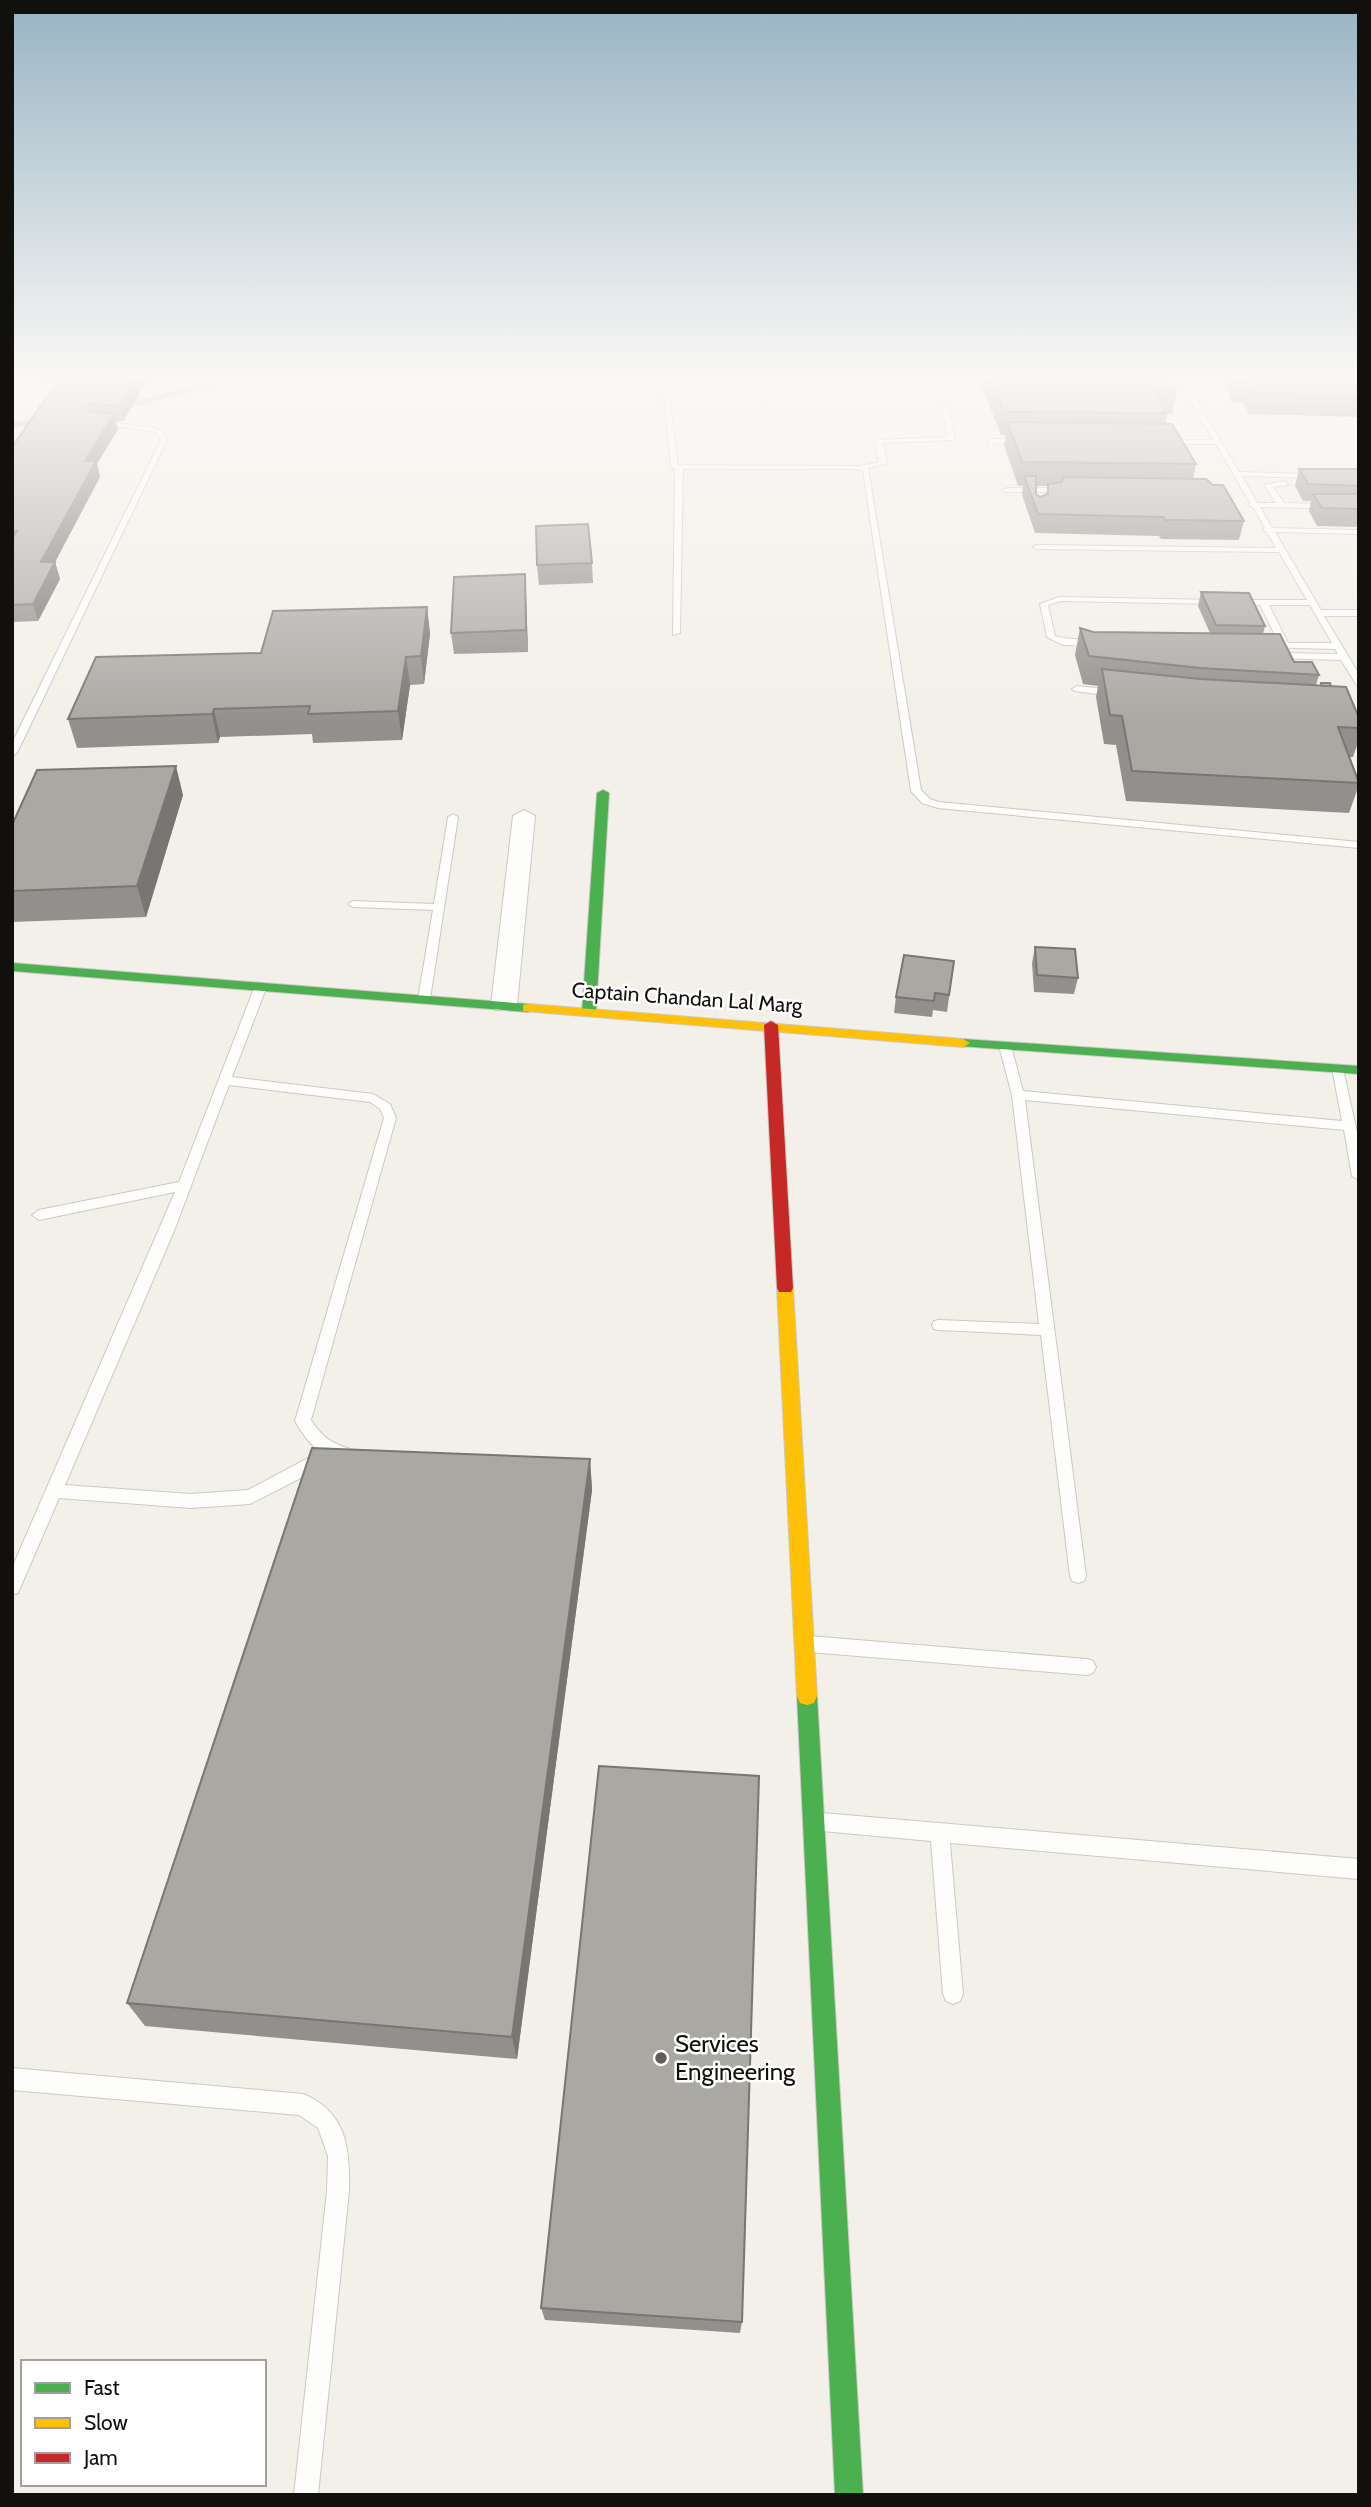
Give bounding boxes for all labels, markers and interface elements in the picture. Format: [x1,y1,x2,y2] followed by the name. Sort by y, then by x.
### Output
[571,977,804,1018] street label: Captain Chandan Lal Marg
[675,2029,796,2086] place label: Services Engineering
[653,2050,669,2066] marker: Services Engineering
[21,2360,266,2486] legend
[84,2375,120,2400] text: Fast
[84,2410,128,2435] text: Slow
[83,2445,118,2470] text: Jam

